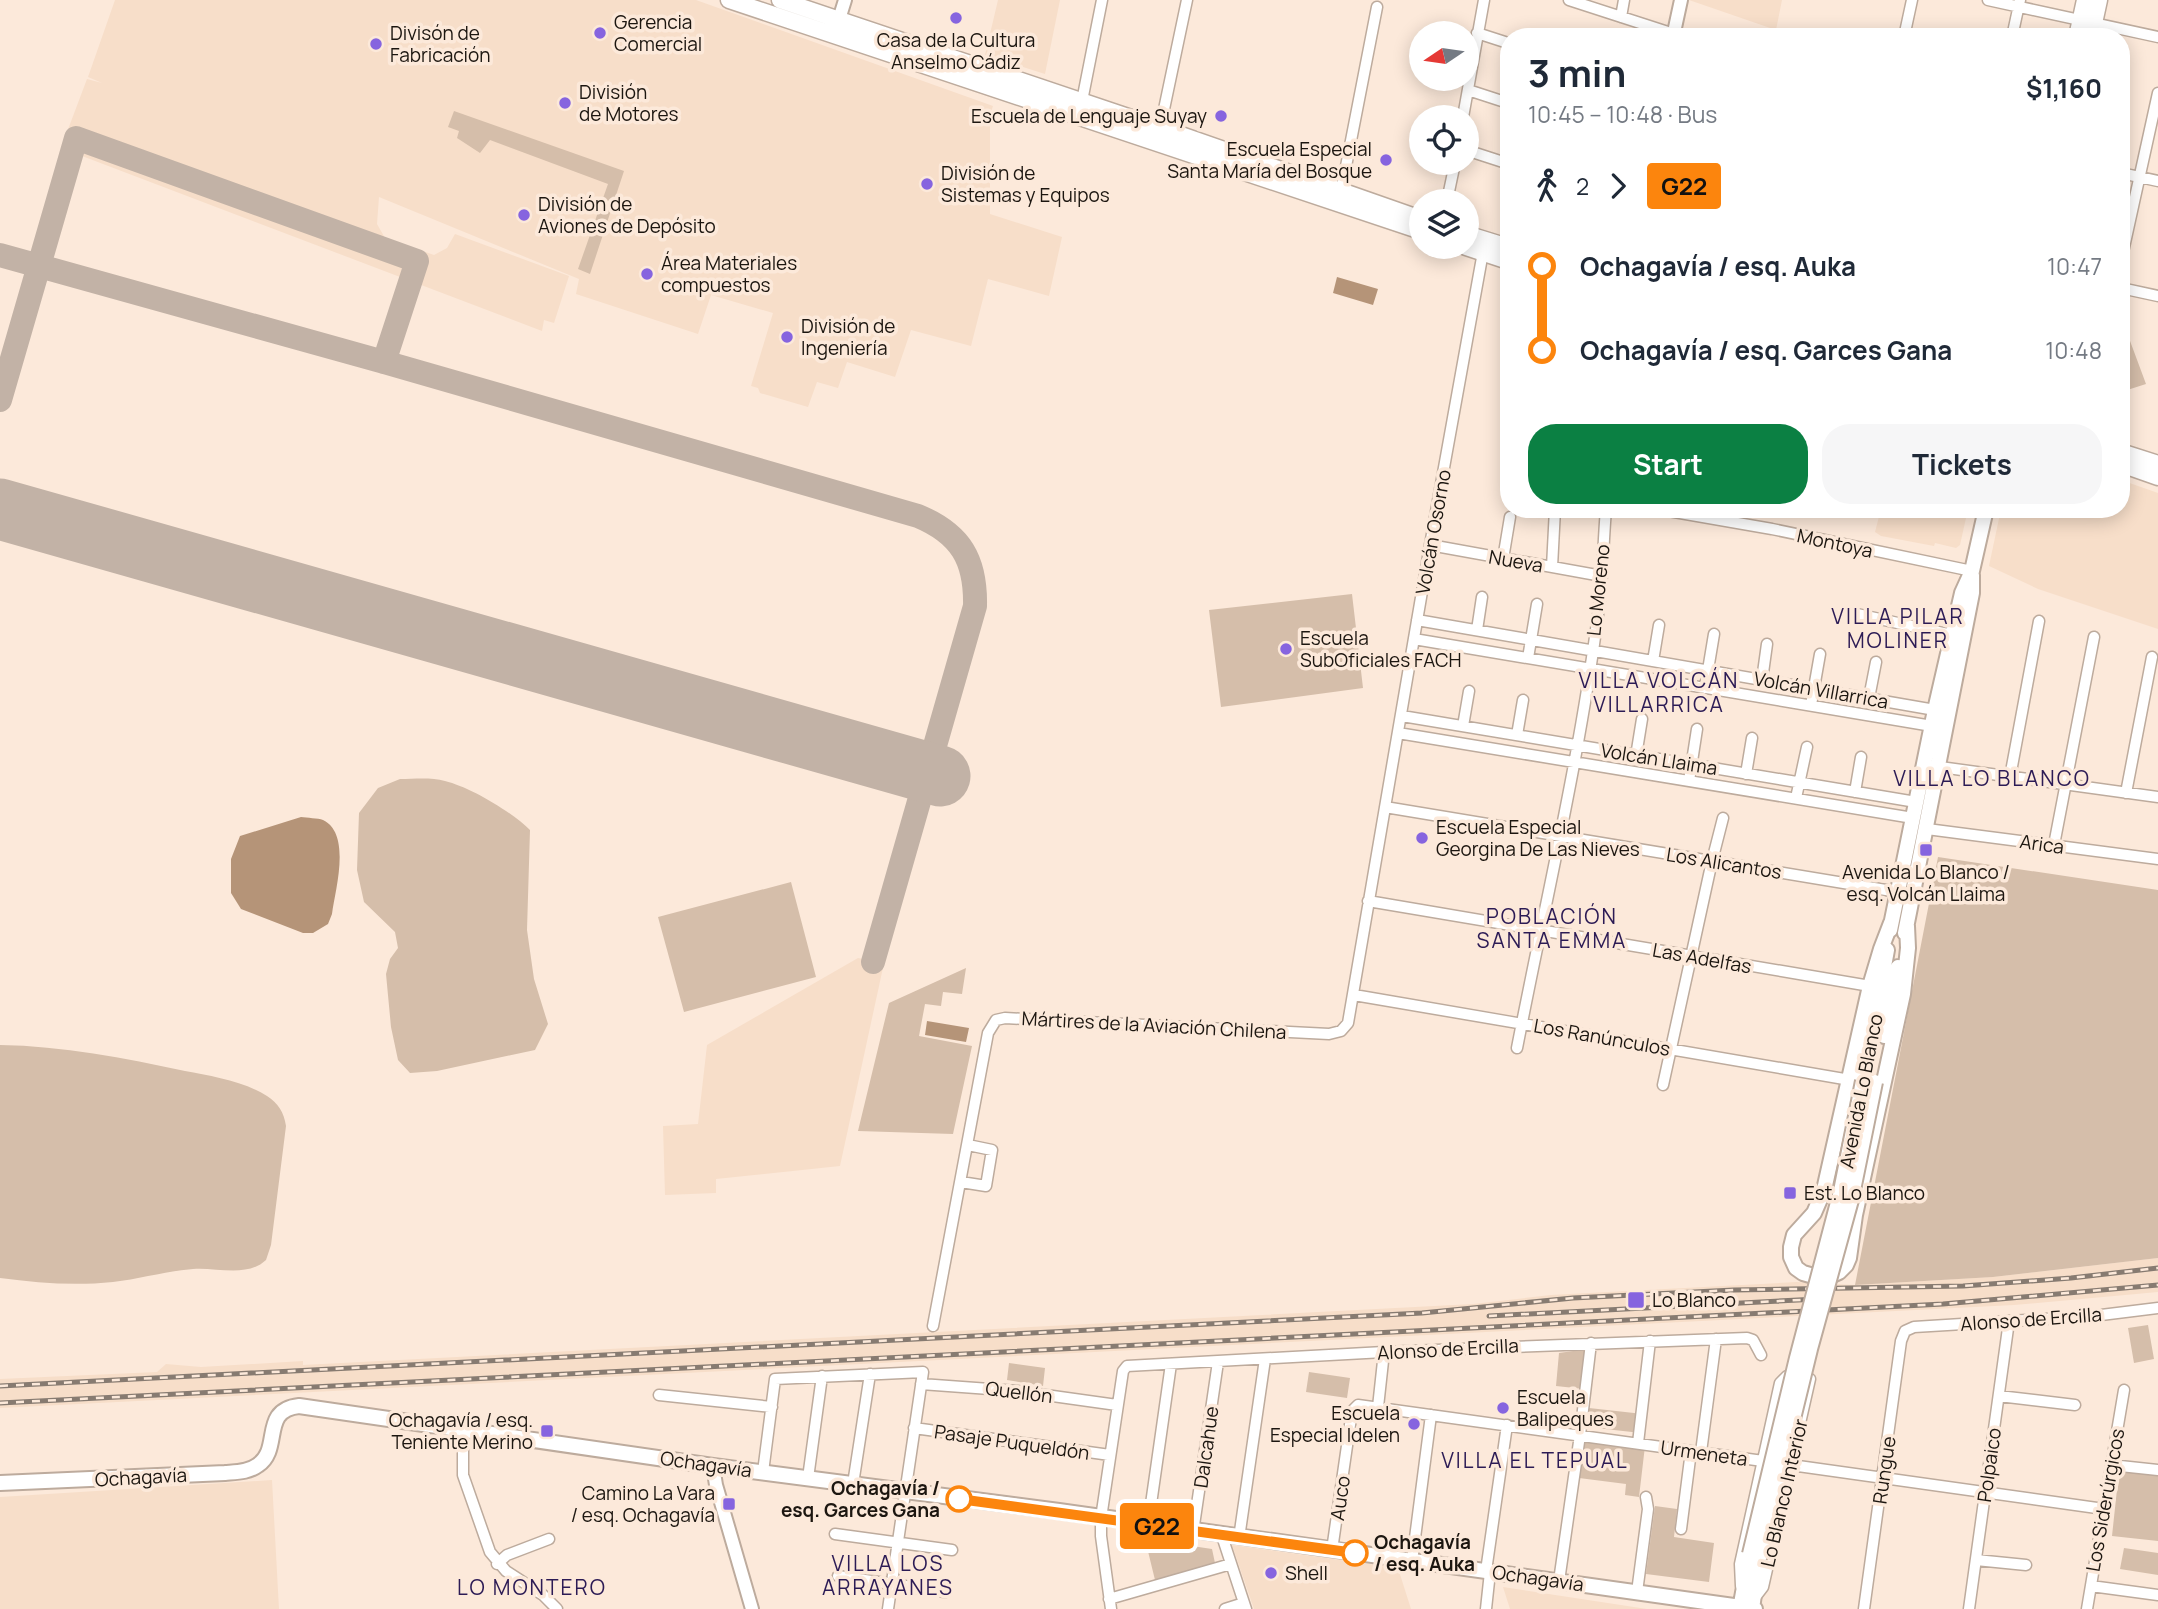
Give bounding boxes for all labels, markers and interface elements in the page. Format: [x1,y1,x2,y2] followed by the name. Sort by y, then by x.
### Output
[614,9,702,57] place label: Gerencia Comercial
[948,10,964,26] marker: Casa de la Cultura Anselmo Cádiz
[390,20,490,68] place label: Divisón de Fabricación
[1409,21,1479,91] north arrow
[1409,21,1479,259] map controls
[592,25,608,41] marker: Gerencia Comercial
[877,27,1035,75] place label: Casa de la Cultura Anselmo Cádiz
[368,36,384,52] marker: Divisón de Fabricación
[1528,46,1626,98] text: 3 min
[2026,70,2102,106] text: $1,160
[579,79,679,127] place label: División de Motores
[557,95,573,111] marker: División de Motores
[1528,98,1717,130] text: 10:45 – 10:48 · Bus
[971,103,1207,129] place label: Escuela de Lenguaje Suyay
[1409,105,1479,175] button: locate
[1213,108,1229,124] marker: Escuela de Lenguaje Suyay
[1167,136,1372,184] place label: Escuela Especial Santa María del Bosque
[1378,152,1394,168] marker: Escuela Especial Santa María del Bosque
[941,160,1110,208] place label: División de Sistemas y Equipos
[1528,167,1566,205] icon: walk
[1599,167,1637,205] icon: forward
[1661,169,1707,202] text: G22
[1576,170,1589,202] text: 2
[919,176,935,192] marker: División de Sistemas y Equipos
[1409,189,1479,259] button: layers
[538,191,716,239] place label: División de Aviones de Depósito
[516,207,532,223] marker: División de Aviones de Depósito
[1580,248,1856,284] text: Ochagavía / esq. Auka
[661,250,797,298] place label: Área Materiales compuestos
[2047,250,2102,282] text: 10:47
[639,266,655,282] marker: Área Materiales compuestos
[801,313,895,361] place label: División de Ingeniería
[779,329,795,345] marker: División de Ingeniería
[1580,332,1952,368] text: Ochagavía / esq. Garces Gana
[2045,334,2102,366] text: 10:48
[1528,424,1808,504] button: Start
[1822,424,2102,504] button: Tickets
[1409,468,1457,596] street label: Volcán Osorno
[1795,522,1875,564] street label: Montoya
[1487,543,1545,579] street label: Nueva
[1580,543,1616,637] street label: Lo Moreno
[1831,602,1965,654] district label: VILLA PILAR MOLINER
[1300,625,1462,673] place label: Escuela SubOficiales FACH
[1278,641,1294,657] marker: Escuela SubOficiales FACH
[1752,665,1890,715] street label: Volcán Villarrica
[1579,666,1739,718] district label: VILLA VOLCÁN VILLARRICA
[1599,737,1719,781] street label: Volcán Llaima
[1893,764,2091,792] district label: VILLA LO BLANCO
[1436,814,1640,862] place label: Escuela Especial Georgina De Las Nieves
[2018,828,2066,860] street label: Arica
[1414,830,1430,846] marker: Escuela Especial Georgina De Las Nieves
[1665,841,1783,885] street label: Los Alicantos
[1918,842,1934,858] marker: Avenida Lo Blanco / esq. Volcán Llaima
[1842,859,2010,907] place label: Avenida Lo Blanco / esq. Volcán Llaima
[1477,902,1627,954] district label: POBLACIÓN SANTA EMMA
[1651,937,1753,979] street label: Las Adelfas
[1021,1005,1287,1045] street label: Mártires de la Aviación Chilena
[1532,1012,1672,1062] street label: Los Ranúnculos
[1833,1012,1889,1170] street label: Avenida Lo Blanco
[1804,1180,1925,1206] place label: Est. Lo Blanco
[1782,1185,1798,1201] marker: Est. Lo Blanco
[1652,1287,1736,1313] place label: Lo Blanco
[1626,1290,1646,1310] marker: Lo Blanco
[1959,1301,2103,1337] street label: Alonso de Ercilla
[1377,1332,1519,1366] street label: Alonso de Ercilla
[984,1375,1054,1409] street label: Quellón
[1517,1384,1614,1432] place label: Escuela Balipeques
[1270,1400,1400,1448] place label: Escuela Especial Idelen
[1495,1400,1511,1416] marker: Escuela Balipeques
[1187,1404,1225,1490] street label: Dalcahue
[389,1407,533,1455] place label: Ochagavía / esq. Teniente Merino
[1406,1416,1422,1432] marker: Escuela Especial Idelen
[1754,1416,1814,1570] street label: Lo Blanco Interior
[933,1418,1091,1466] street label: Pasaje Puqueldón
[539,1423,555,1439] marker: Ochagavía / esq. Teniente Merino
[1971,1426,2007,1504] street label: Polpaico
[2080,1426,2130,1574] street label: Los Siderúrgicos
[1659,1434,1749,1472] street label: Urmeneta
[1866,1434,1902,1506] street label: Rungue
[659,1445,753,1483] street label: Ochagavía
[1441,1446,1629,1474] district label: VILLA EL TEPUAL
[94,1462,188,1492] street label: Ochagavía
[1324,1474,1356,1522] street label: Auco
[781,1475,940,1523] place label: Ochagavía / esq. Garces Gana
[571,1480,715,1528] place label: Camino La Vara / esq. Ochagavía
[946,1486,972,1512] marker: Ochagavía / esq. Garces Gana
[721,1496,737,1512] marker: Camino La Vara / esq. Ochagavía
[1117,1503,1197,1549] line badge: G22
[1134,1509,1180,1542] text: G22
[1374,1529,1475,1577] place label: Ochagavía / esq. Auka
[1342,1540,1368,1566] marker: Ochagavía / esq. Auka
[822,1549,954,1601] district label: VILLA LOS ARRAYANES
[1491,1559,1585,1597] street label: Ochagavía
[1285,1560,1328,1586] place label: Shell
[1263,1565,1279,1581] marker: Shell
[457,1573,607,1601] district label: LO MONTERO

